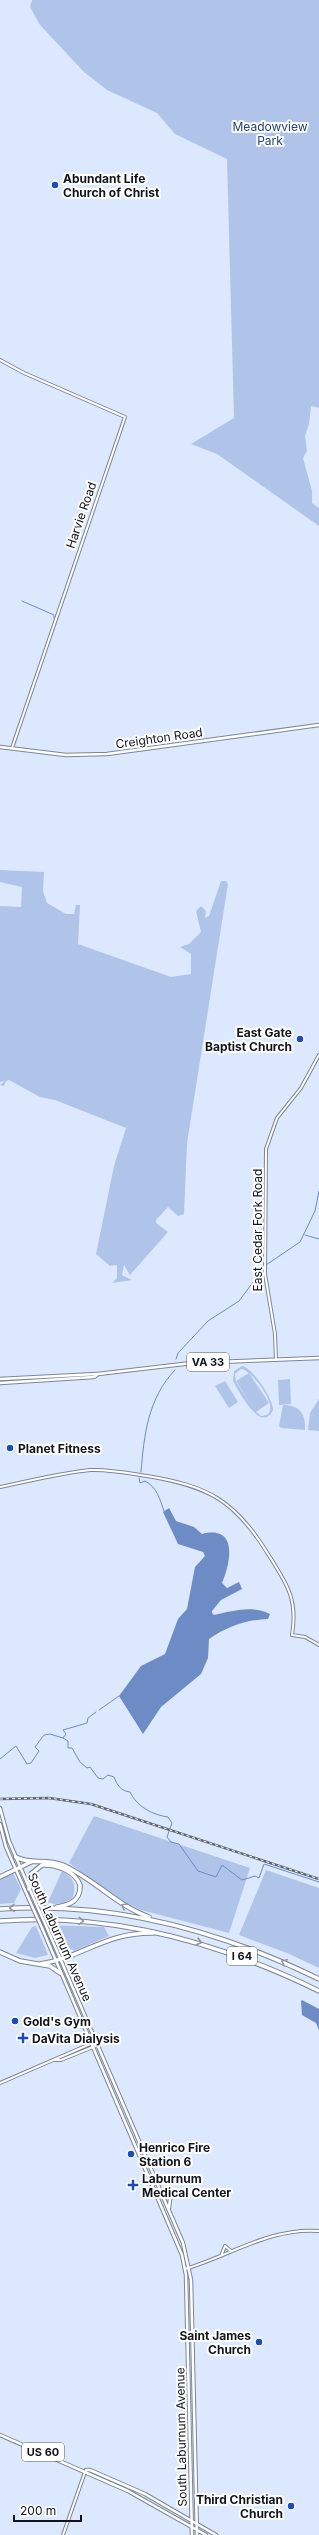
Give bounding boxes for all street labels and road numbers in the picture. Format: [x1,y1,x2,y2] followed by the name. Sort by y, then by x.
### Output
[63,480,99,550] street label: Harvie Road
[114,724,204,752] street label: Creighton Road
[250,1169,265,1291] street label: East Cedar Fork Road
[187,1353,229,1371] road number: VA 33
[25,1870,95,2004] street label: South Laburnum Avenue
[227,1947,257,1965] road number: I 64
[172,2367,190,2507] street label: South Laburnum Avenue
[22,2443,64,2461] road number: US 60

